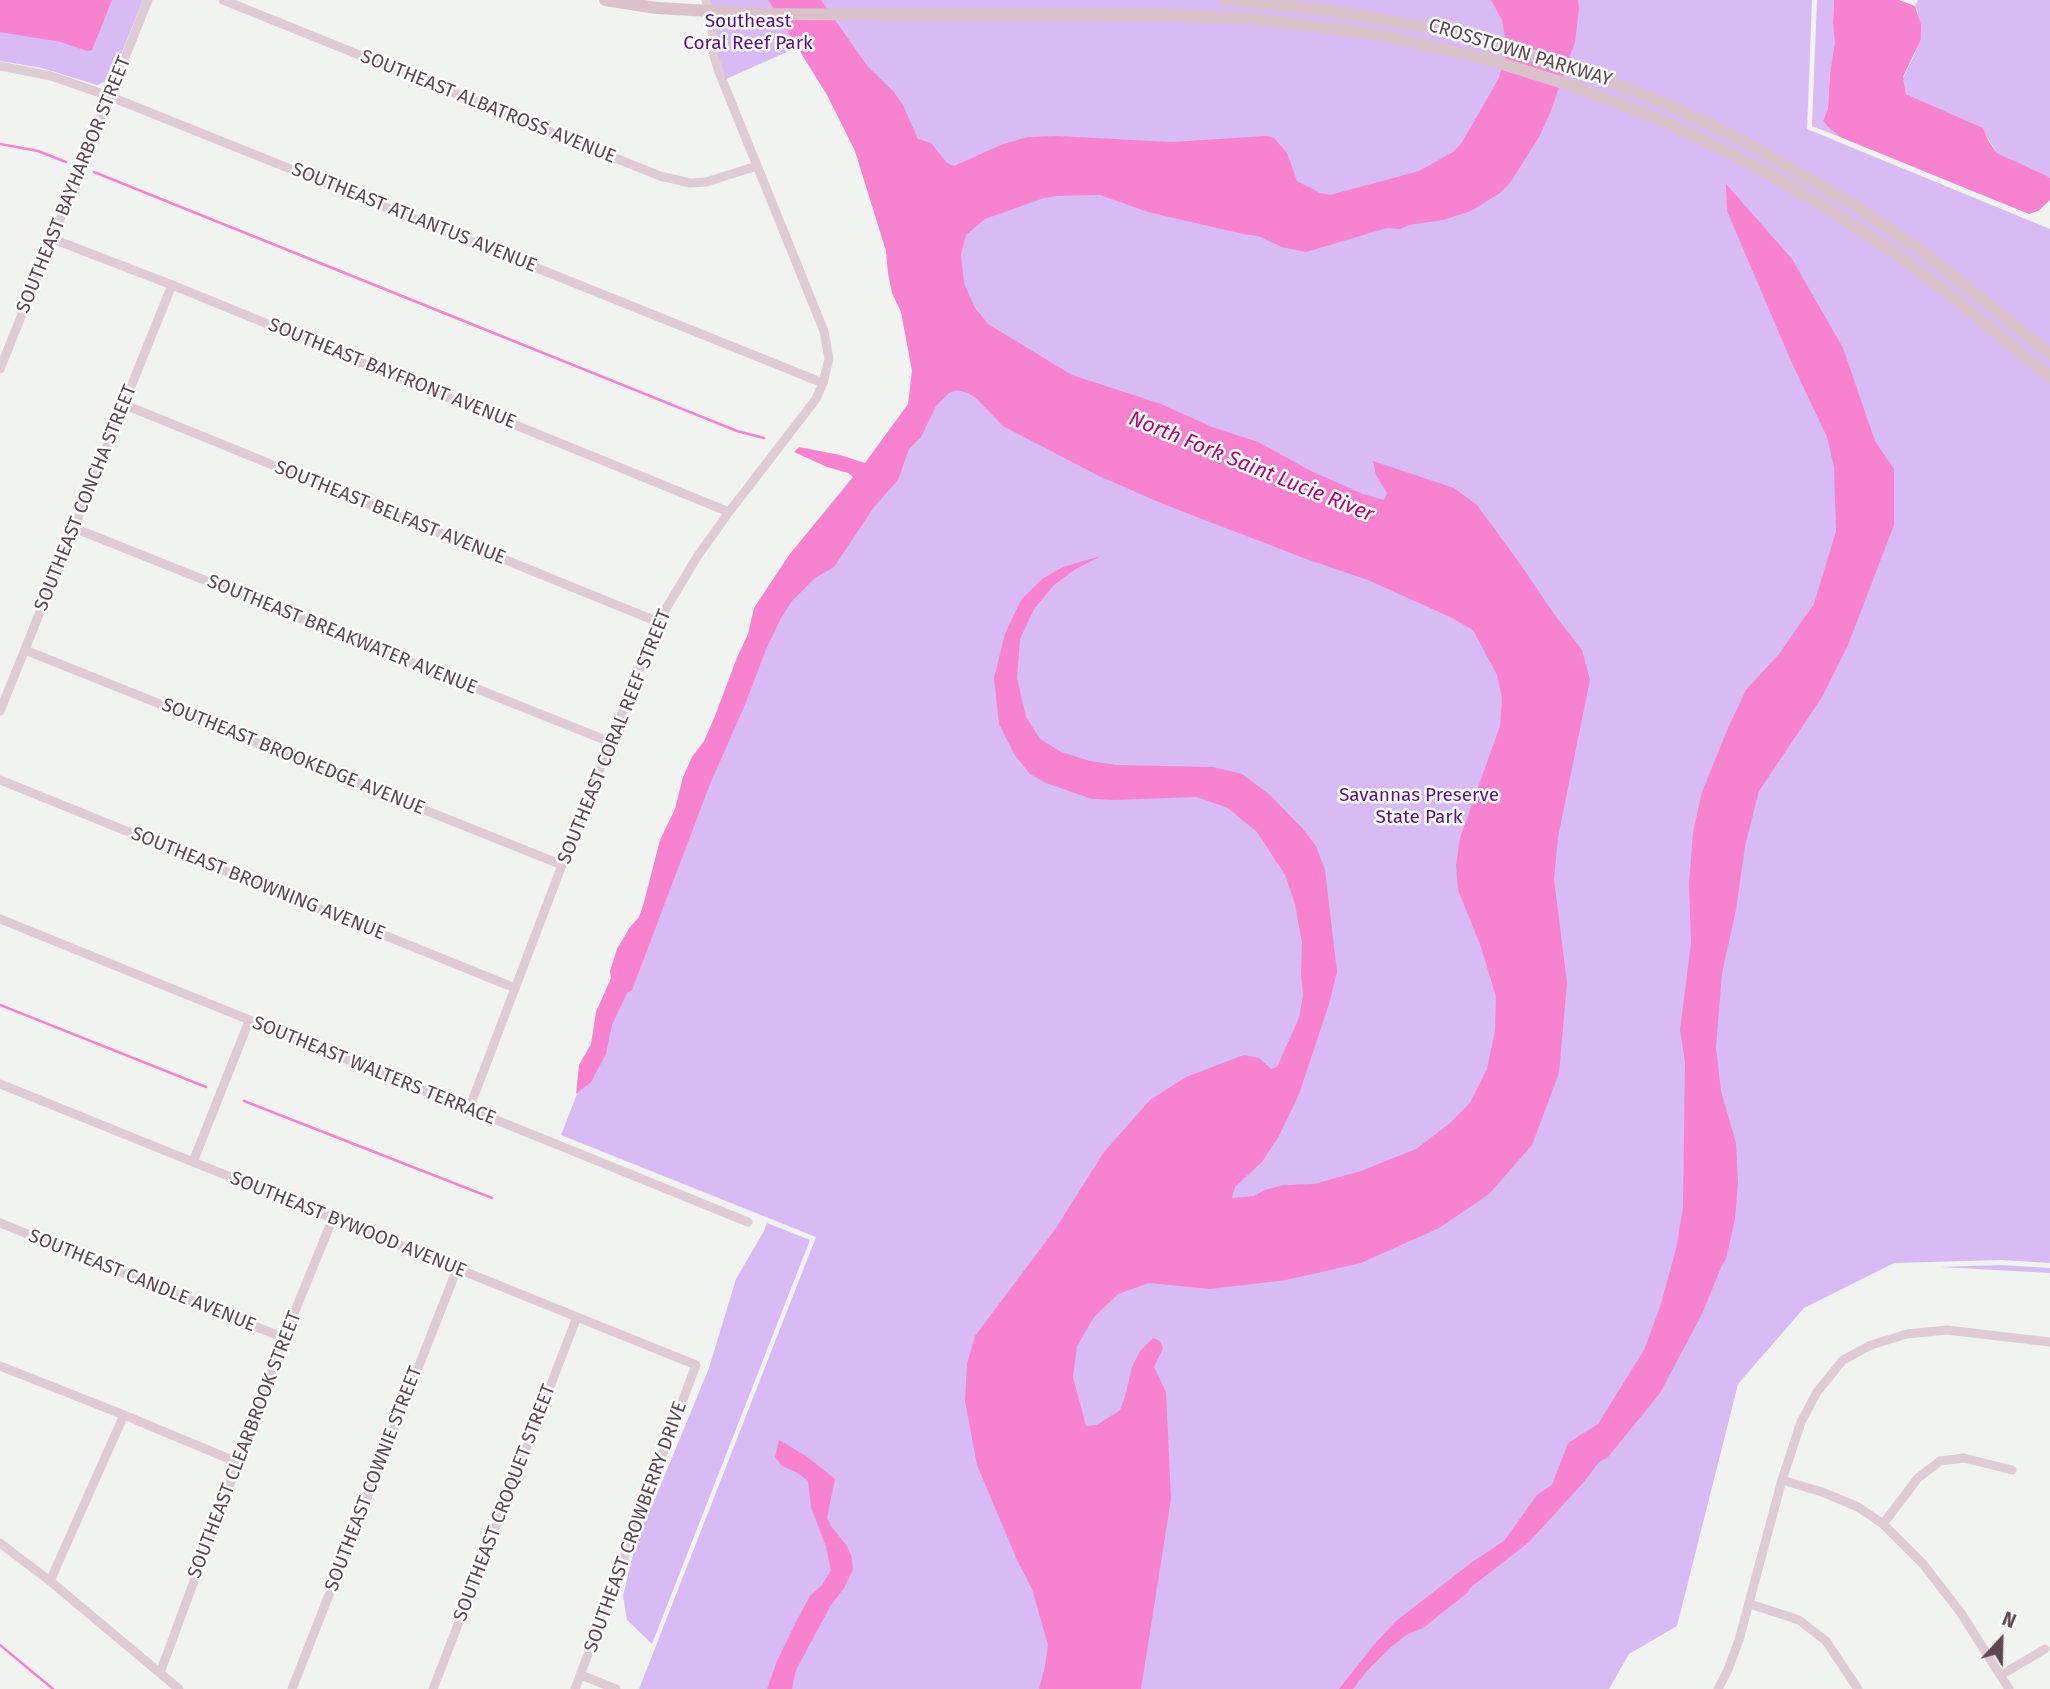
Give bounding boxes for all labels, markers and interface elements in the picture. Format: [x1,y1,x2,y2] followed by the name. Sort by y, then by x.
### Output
[683,11,813,55] park label: Southeast Coral Reef Park
[1425,14,1615,92] street label: CROSSTOWN PARKWAY
[357,45,619,169] street label: SOUTHEAST ALBATROSS AVENUE
[12,53,136,317] street label: SOUTHEAST BAYHARBOR STREET
[288,158,540,278] street label: SOUTHEAST ATLANTUS AVENUE
[265,314,519,434] street label: SOUTHEAST BAYFRONT AVENUE
[30,382,142,614] street label: SOUTHEAST CONCHA STREET
[1125,406,1377,528] water label: North Fork Saint Lucie River
[271,456,509,570] street label: SOUTHEAST BELFAST AVENUE
[204,570,480,700] street label: SOUTHEAST BREAKWATER AVENUE
[553,606,677,868] street label: SOUTHEAST CORAL REEF STREET
[158,694,428,820] street label: SOUTHEAST BROOKEDGE AVENUE
[1339,785,1499,829] park label: Savannas Preserve State Park
[128,822,388,946] street label: SOUTHEAST BROWNING AVENUE
[249,1012,499,1130] street label: SOUTHEAST WALTERS TERRACE
[227,1167,469,1283] street label: SOUTHEAST BYWOOD AVENUE
[25,1225,259,1337] street label: SOUTHEAST CANDLE AVENUE
[183,1308,307,1582] street label: SOUTHEAST CLEARBROOK STREET
[321,1363,427,1595] street label: SOUTHEAST COWNIE STREET
[449,1381,561,1625] street label: SOUTHEAST CROQUET STREET
[580,1398,692,1656] street label: SOUTHEAST CROWBERRY DRIVE
[1966,1605,2036,1675] north arrow
[1999,1607,2019,1633] text: N

